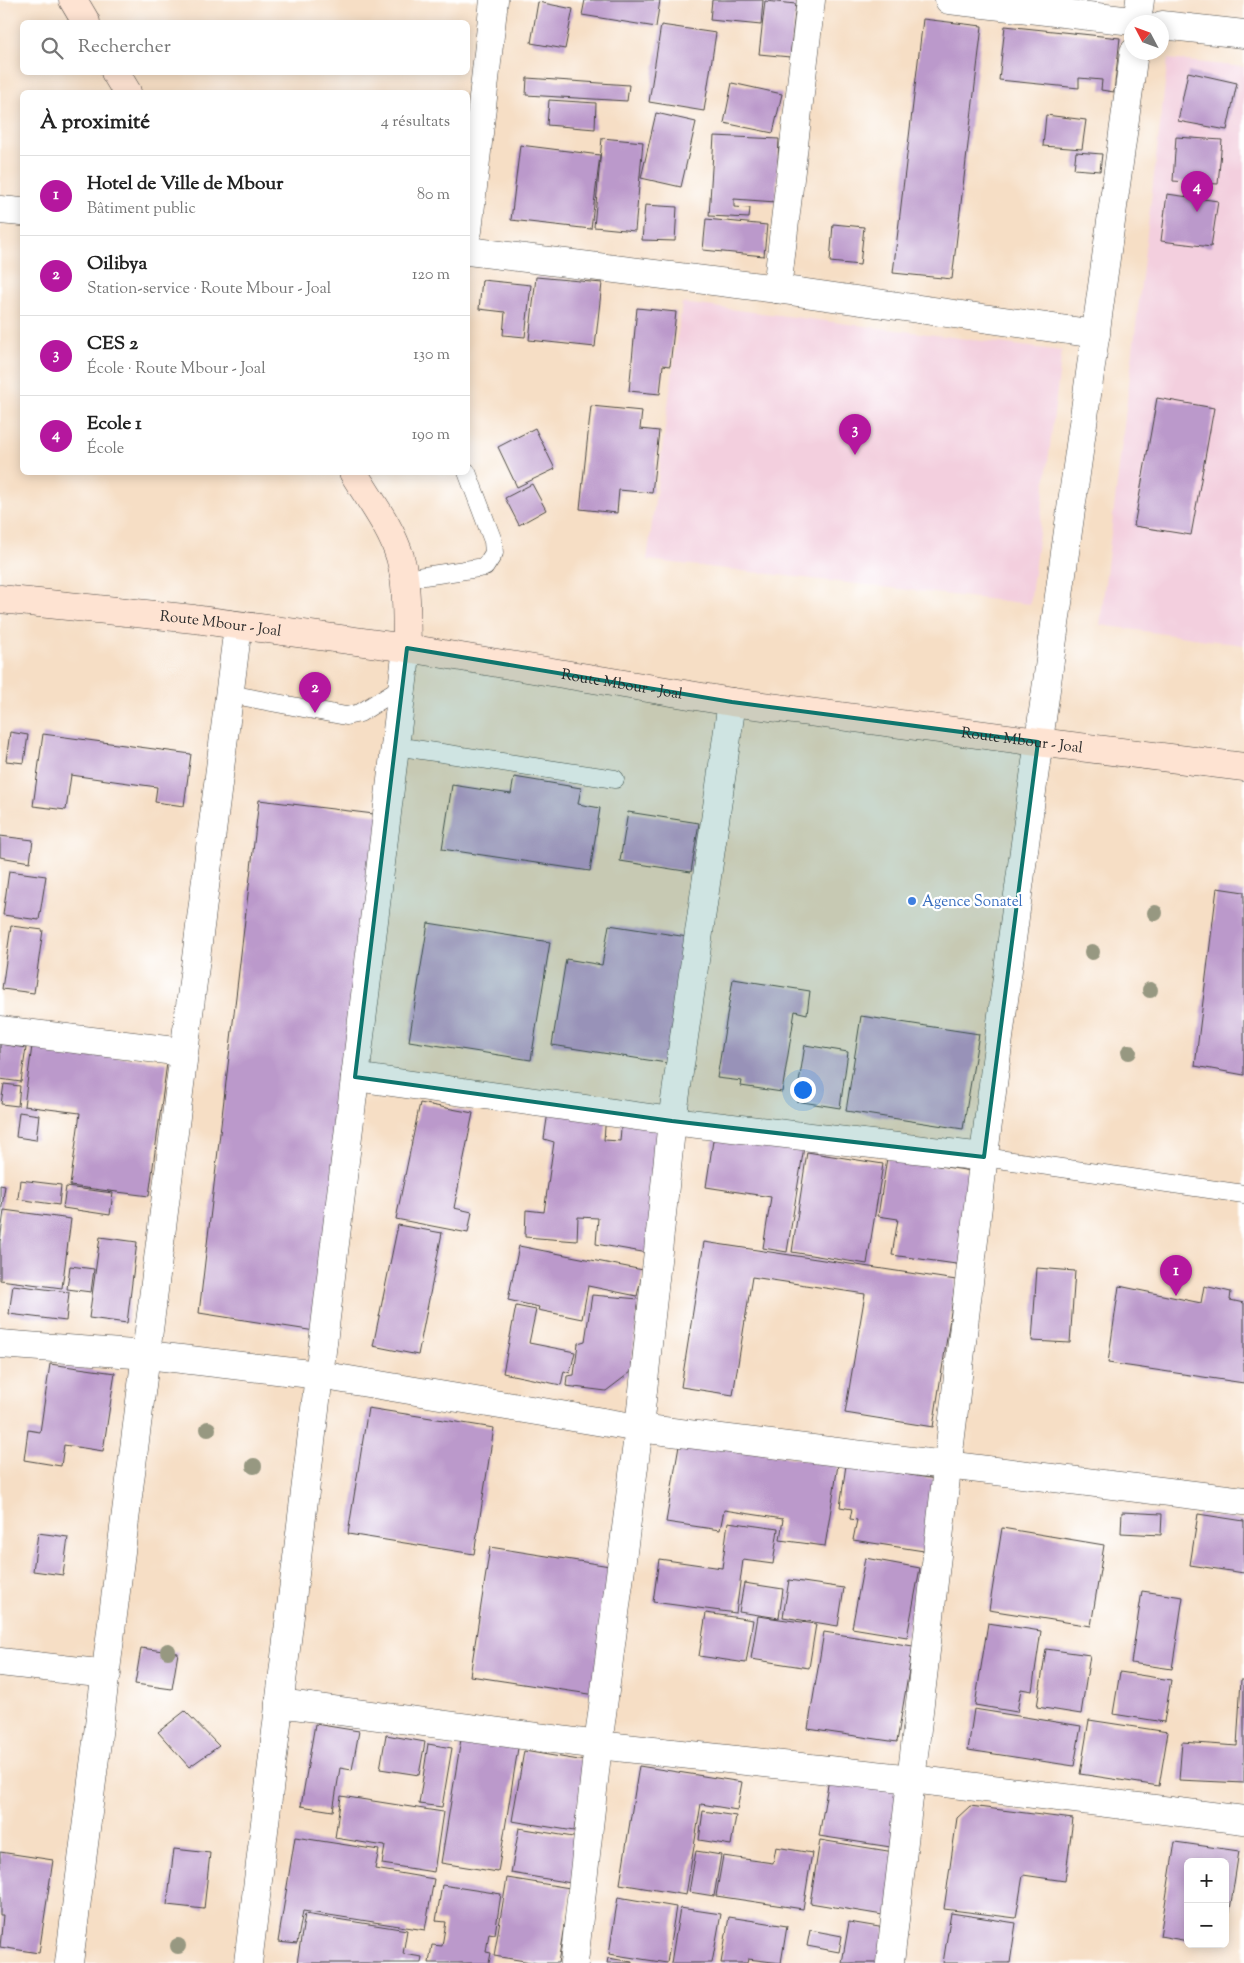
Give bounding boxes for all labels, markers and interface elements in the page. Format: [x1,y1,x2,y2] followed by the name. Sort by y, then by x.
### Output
[1124,15,1169,60] north arrow
[20,20,470,75] search box
[38,34,66,62] icon: search
[78,34,171,61] text: Rechercher
[40,108,150,138] text: À proximité
[381,111,450,134] text: 4 résultats
[87,171,283,198] text: Hotel de Ville de Mbour
[1181,171,1213,212] pin: 4
[53,184,59,207] text: 1
[417,184,450,207] text: 80 m
[87,198,196,221] text: Bâtiment public
[87,251,147,278] text: Oilibya
[52,264,60,287] text: 2
[412,264,450,287] text: 120 m
[87,278,331,301] text: Station-service · Route Mbour - Joal
[87,331,138,358] text: CES 2
[53,344,59,367] text: 3
[413,344,450,367] text: 130 m
[87,358,266,381] text: École · Route Mbour - Joal
[87,411,142,438] text: Ecole 1
[839,414,871,455] pin: 3
[52,424,60,447] text: 4
[412,424,450,447] text: 190 m
[87,438,124,461] text: École
[159,607,283,643] street label: Route Mbour - Joal
[560,665,684,706] street label: Route Mbour - Joal
[299,672,331,713] pin: 2
[960,723,1084,759] street label: Route Mbour - Joal
[922,892,1023,913] place label: Agence Sonatel
[906,895,918,907] marker: Agence Sonatel
[790,1077,816,1103] your location
[1160,1255,1192,1296] pin: 1
[1184,1858,1229,1948] map controls
[1184,1858,1229,1903] button: +
[1184,1903,1229,1948] button: −

